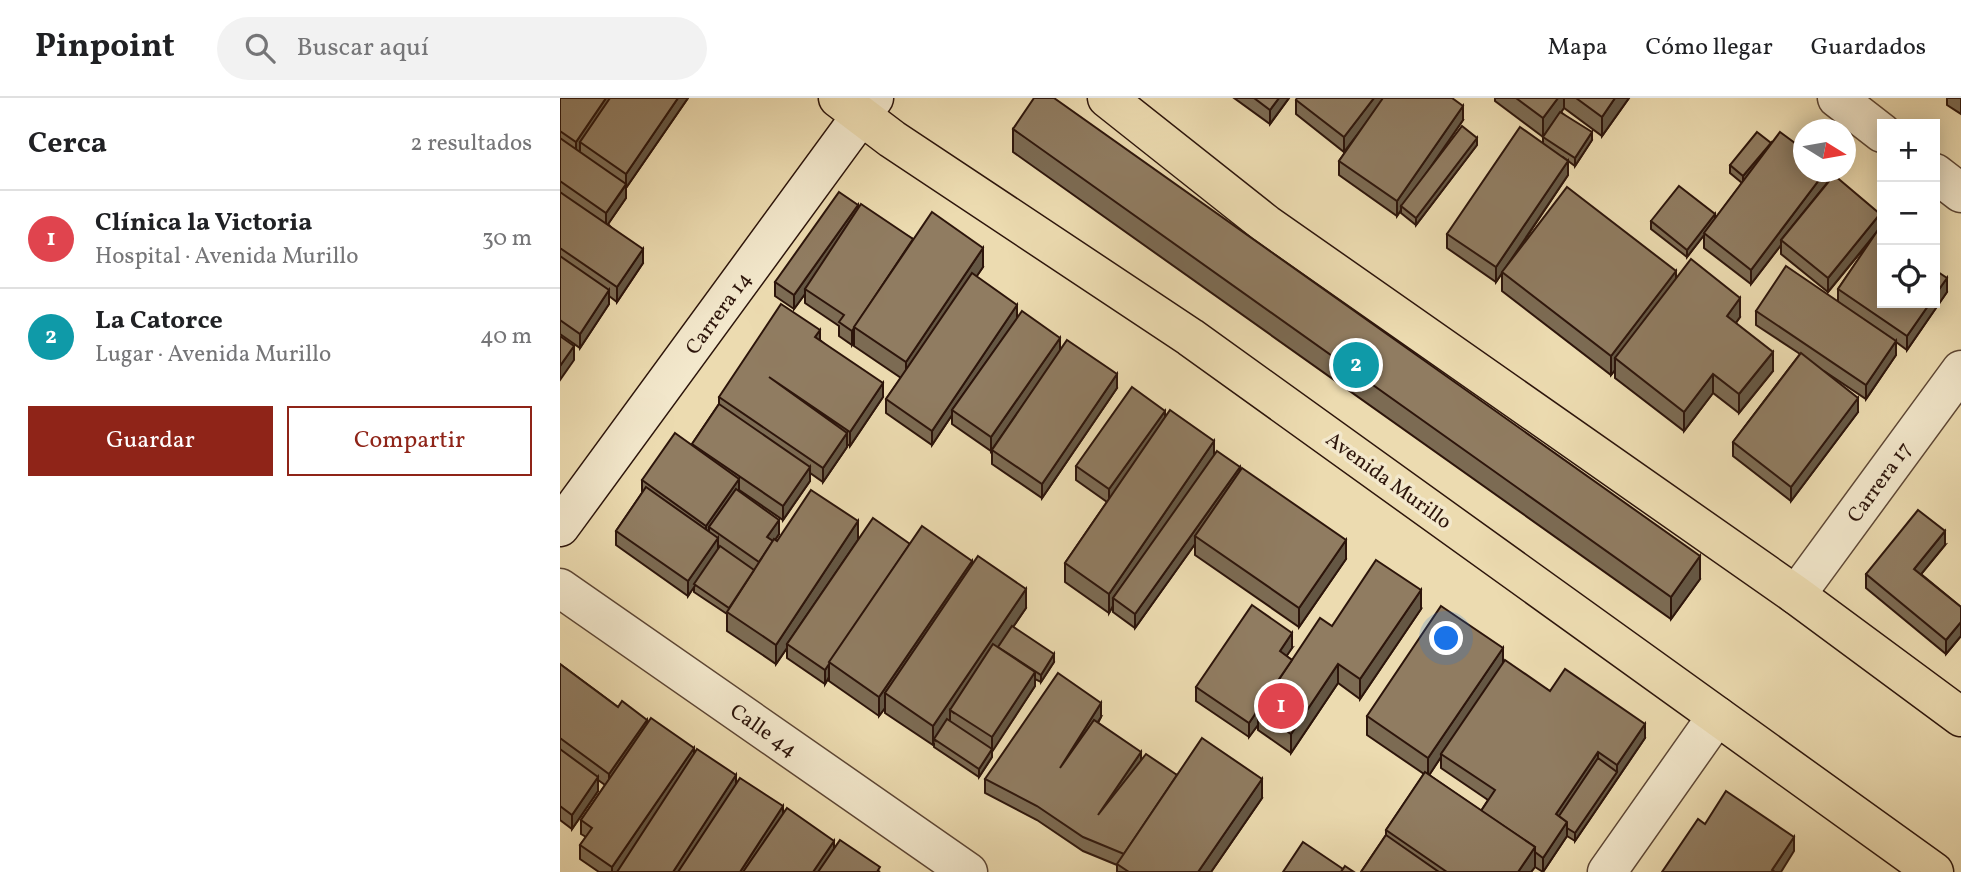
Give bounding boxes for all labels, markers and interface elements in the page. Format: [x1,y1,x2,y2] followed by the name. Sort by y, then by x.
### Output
[217,17,707,80] search box
[35,25,175,71] text: Pinpoint
[241,29,279,67] icon: search
[297,30,429,66] text: Buscar aquí
[1548,31,1608,65] text: Mapa
[1646,31,1773,65] text: Cómo llegar
[1811,31,1926,65] text: Guardados
[1793,119,1856,182] north arrow
[1877,119,1940,308] map controls
[1877,119,1940,182] button: +
[28,123,107,165] text: Cerca
[410,128,532,160] text: 2 resultados
[1877,182,1940,245] button: −
[95,205,313,241] text: Clínica la Victoria
[46,223,56,255] text: 1
[482,223,532,255] text: 30 m
[95,241,358,273] text: Hospital · Avenida Murillo
[1877,245,1940,308] button: locate
[679,267,759,361] street label: Carrera 14
[95,303,223,339] text: La Catorce
[45,321,57,353] text: 2
[480,321,532,353] text: 40 m
[95,339,331,371] text: Lugar · Avenida Murillo
[1333,339,1379,391] pin: 2
[28,406,273,476] button: Guardar
[287,406,532,476] button: Compartir
[1319,426,1457,537] street label: Avenida Murillo
[1841,437,1919,529] street label: Carrera 17
[1429,621,1463,655] your location
[1258,680,1304,732] pin: 1
[724,698,803,765] street label: Calle 44

